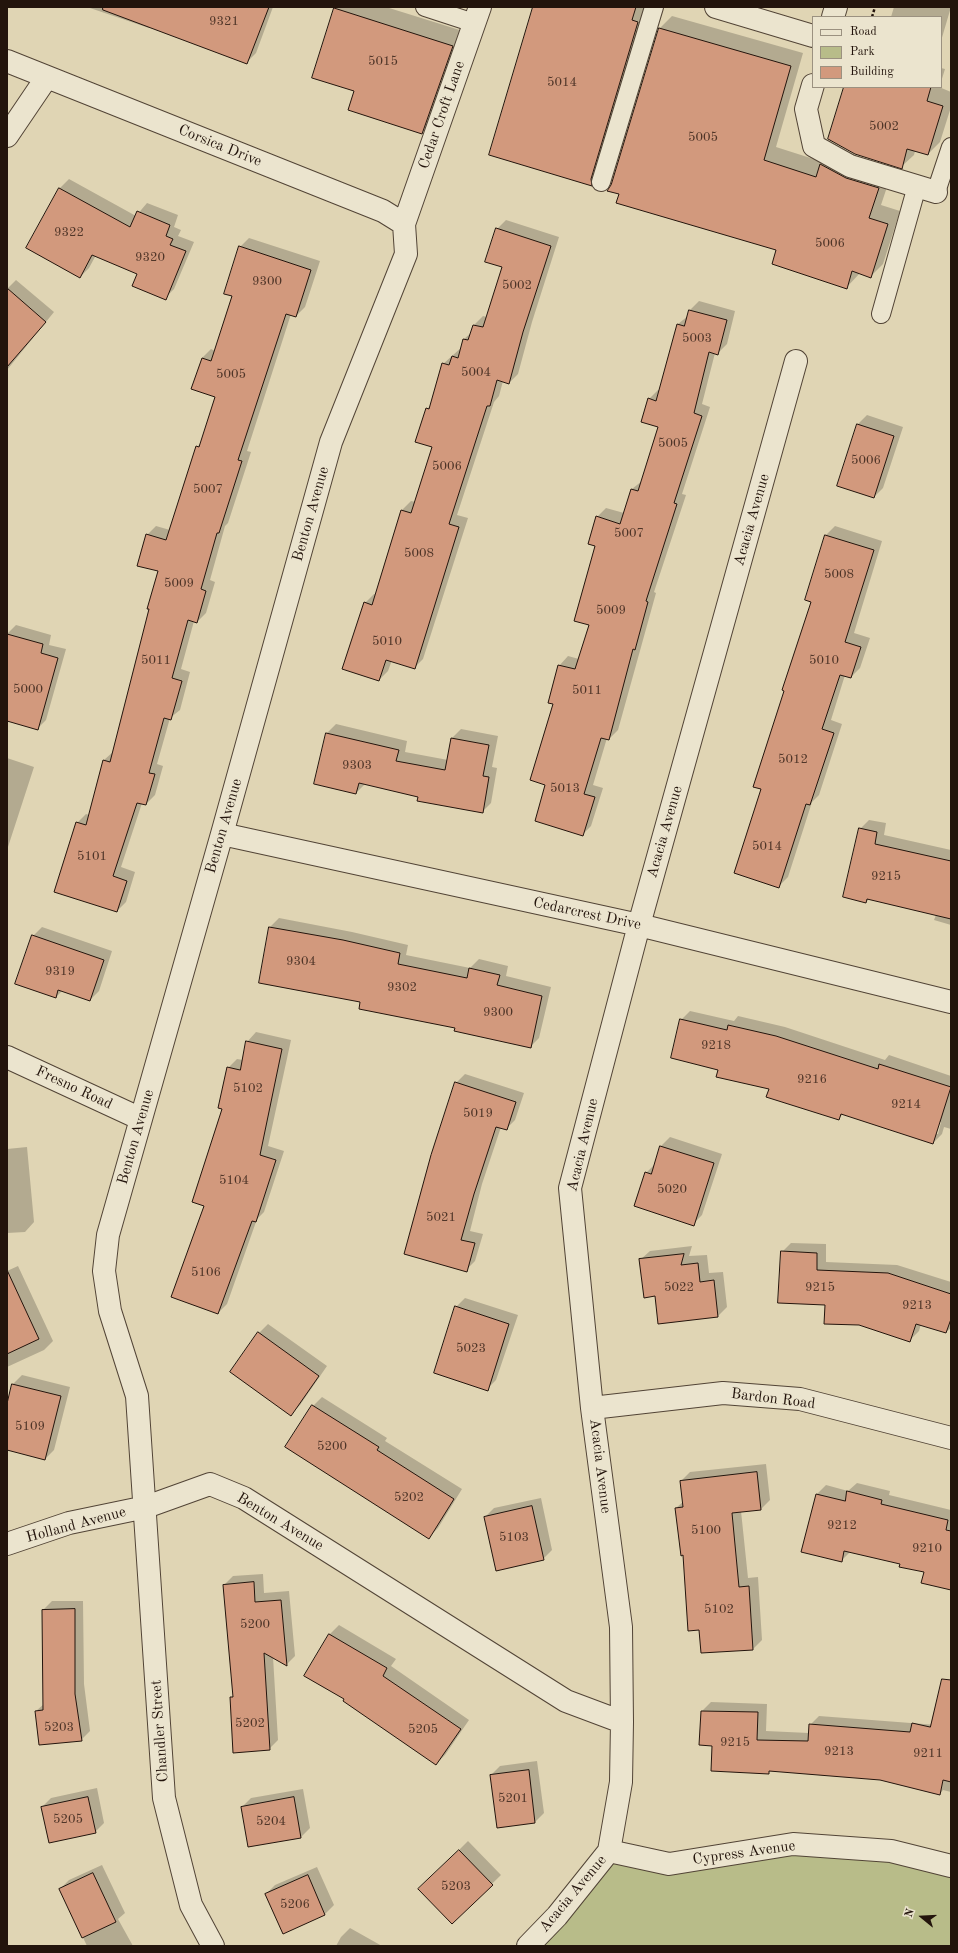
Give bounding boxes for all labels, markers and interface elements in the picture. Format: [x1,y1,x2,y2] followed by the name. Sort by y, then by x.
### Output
[209,14,239,30] house number: 9321
[812,16,942,88] legend
[850,26,877,38] text: Road
[850,46,875,58] text: Park
[368,54,398,70] house number: 5015
[415,59,469,171] street label: Cedar Croft Lane
[850,66,894,78] text: Building
[547,75,577,91] house number: 5014
[869,119,899,135] house number: 5002
[176,121,264,171] street label: Corsica Drive
[688,130,718,146] house number: 5005
[54,225,84,241] house number: 9322
[815,236,845,252] house number: 5006
[135,250,165,266] house number: 9320
[252,274,282,290] house number: 9300
[502,278,532,294] house number: 5002
[682,331,712,347] house number: 5003
[461,365,491,381] house number: 5004
[216,367,246,383] house number: 5005
[658,436,688,452] house number: 5005
[851,453,881,469] house number: 5006
[432,459,462,475] house number: 5006
[289,464,333,564] street label: Benton Avenue
[730,472,774,568] street label: Acacia Avenue
[193,482,223,498] house number: 5007
[614,526,644,542] house number: 5007
[404,546,434,562] house number: 5008
[824,567,854,583] house number: 5008
[164,576,194,592] house number: 5009
[596,603,626,619] house number: 5009
[372,634,402,650] house number: 5010
[141,653,171,669] house number: 5011
[809,653,839,669] house number: 5010
[13,682,43,698] house number: 5000
[572,683,602,699] house number: 5011
[778,752,808,768] house number: 5012
[342,758,372,774] house number: 9303
[202,776,246,876] street label: Benton Avenue
[550,781,580,797] house number: 5013
[643,784,687,880] street label: Acacia Avenue
[752,839,782,855] house number: 5014
[77,849,107,865] house number: 5101
[871,869,901,885] house number: 9215
[531,894,643,934] street label: Cedarcrest Drive
[286,954,316,970] house number: 9304
[45,964,75,980] house number: 9319
[387,980,417,996] house number: 9302
[483,1005,513,1021] house number: 9300
[701,1038,731,1054] house number: 9218
[33,1062,115,1114] street label: Fresno Road
[797,1072,827,1088] house number: 9216
[233,1081,263,1097] house number: 5102
[114,1087,158,1187] street label: Benton Avenue
[564,1097,602,1193] street label: Acacia Avenue
[891,1097,921,1113] house number: 9214
[463,1106,493,1122] house number: 5019
[219,1173,249,1189] house number: 5104
[657,1182,687,1198] house number: 5020
[426,1210,456,1226] house number: 5021
[191,1265,221,1281] house number: 5106
[664,1280,694,1296] house number: 5022
[805,1280,835,1296] house number: 9215
[902,1298,932,1314] house number: 9213
[456,1341,486,1357] house number: 5023
[730,1385,816,1413] street label: Bardon Road
[585,1418,615,1514] street label: Acacia Avenue
[15,1419,45,1435] house number: 5109
[317,1439,347,1455] house number: 5200
[233,1489,327,1555] street label: Benton Avenue
[394,1490,424,1506] house number: 5202
[24,1503,128,1547] street label: Holland Avenue
[827,1518,857,1534] house number: 9212
[691,1523,721,1539] house number: 5100
[499,1530,529,1546] house number: 5103
[912,1541,942,1557] house number: 9210
[704,1602,734,1618] house number: 5102
[240,1617,270,1633] house number: 5200
[147,1679,173,1783] street label: Chandler Street
[235,1716,265,1732] house number: 5202
[44,1720,74,1736] house number: 5203
[408,1722,438,1738] house number: 5205
[720,1735,750,1751] house number: 9215
[824,1744,854,1760] house number: 9213
[913,1746,943,1762] house number: 9211
[498,1791,528,1807] house number: 5201
[53,1812,83,1828] house number: 5205
[256,1814,286,1830] house number: 5204
[691,1837,797,1869] street label: Cypress Avenue
[535,1852,611,1936] street label: Acacia Avenue
[441,1879,471,1895] house number: 5203
[280,1897,310,1913] house number: 5206
[902,1897,942,1937] north arrow
[904,1907,917,1919] text: N

